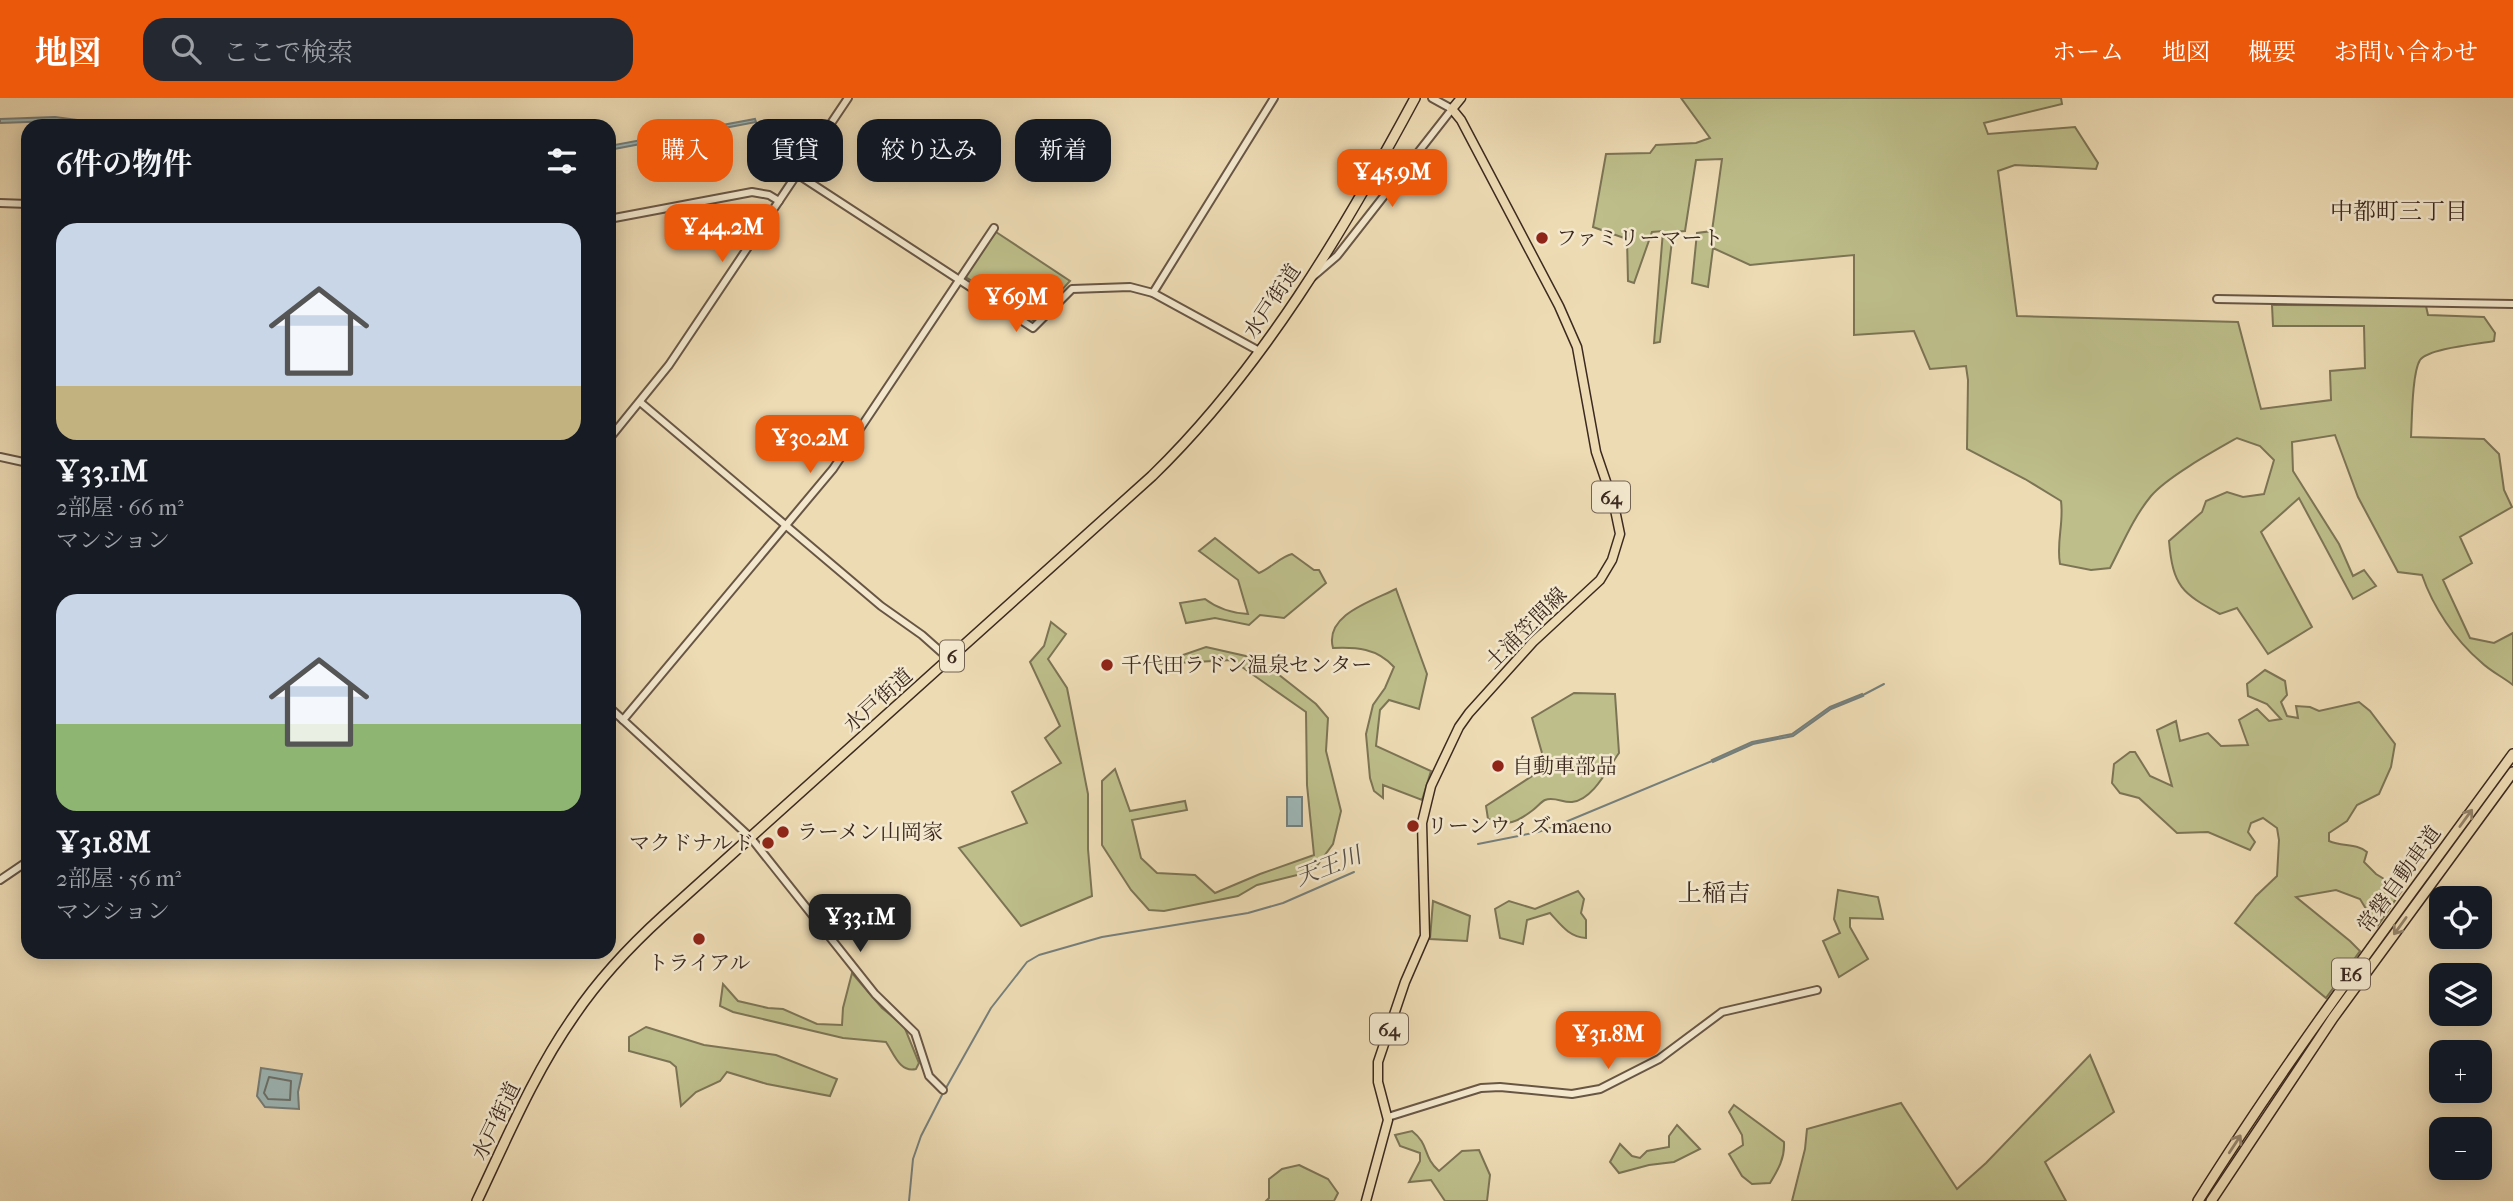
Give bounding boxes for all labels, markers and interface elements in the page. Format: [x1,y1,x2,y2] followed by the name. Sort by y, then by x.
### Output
[143,18,633,81] search box
[167,30,205,68] icon: search
[35,34,101,73] text: 地図
[223,37,353,68] text: ここで検索
[2052,38,2124,66] text: ホーム
[2162,38,2210,66] text: 地図
[2248,38,2296,66] text: 概要
[2334,38,2478,66] text: お問い合わせ
[637,119,733,182] chip: 購入
[747,119,843,182] chip: 賃貸
[857,119,1001,182] chip: 絞り込み
[1015,119,1111,182] chip: 新着
[543,142,581,180] icon: filters
[56,147,192,182] text: 6件の物件
[1335,150,1449,209] pin: ¥45.9M
[1353,158,1431,185] text: ¥45.9M
[2330,198,2468,225] district label: 中都町三丁目
[665,204,779,264] pin: ¥44.2M
[680,213,764,240] text: ¥44.2M
[1556,226,1724,250] place label: ファミリーマート
[1534,230,1550,246] marker: ファミリーマート
[1239,259,1305,343] street label: 水戸街道
[256,268,382,394] icon: home
[975,274,1057,334] pin: ¥69M
[984,283,1048,310] text: ¥69M
[753,416,867,475] pin: ¥30.2M
[771,424,849,451] text: ¥30.2M
[56,454,148,489] text: ¥33.1M
[1592,482,1630,512] road number: 64
[56,494,184,521] text: 2部屋 · 66 m²
[56,527,170,554] text: マンション
[1480,582,1572,674] street label: 土浦笠間線
[256,639,382,765] icon: home
[940,640,964,671] road number: 6
[1121,653,1372,677] place label: 千代田ラドン温泉センター
[1099,657,1115,673] marker: 千代田ラドン温泉センター
[839,663,917,737] street label: 水戸街道
[1512,754,1617,778] place label: 自動車部品
[1490,758,1506,774] marker: 自動車部品
[2459,809,2473,828] one-way arrow
[1427,814,1612,838] place label: リーンウィズmaeno
[1405,818,1421,834] marker: リーンウィズmaeno
[797,820,943,844] place label: ラーメン山岡家
[2352,821,2446,937] street label: 常磐自動車道
[775,824,791,840] marker: ラーメン山岡家
[56,825,151,860] text: ¥31.8M
[629,831,754,855] place label: マクドナルド
[760,835,776,851] marker: マクドナルド
[1291,840,1368,891] water label: 天王川
[56,865,181,892] text: 2部屋 · 56 m²
[1678,879,1750,907] district label: 上稲吉
[2429,886,2492,1180] map controls
[2429,886,2492,949] button: locate
[803,894,917,954] pin: ¥33.1M
[56,898,170,925] text: マンション
[825,903,895,930] text: ¥33.1M
[2393,916,2407,935] one-way arrow
[691,931,707,947] marker: トライアル
[648,951,750,975] place label: トライアル
[2332,958,2370,989] road number: E6
[2429,963,2492,1026] button: layers
[1551,1012,1665,1071] pin: ¥31.8M
[1370,1014,1408,1044] road number: 64
[1572,1020,1644,1047] text: ¥31.8M
[2429,1040,2492,1103] button: +
[467,1078,525,1164] street label: 水戸街道
[2429,1117,2492,1180] button: −
[2229,1134,2243,1154] one-way arrow

